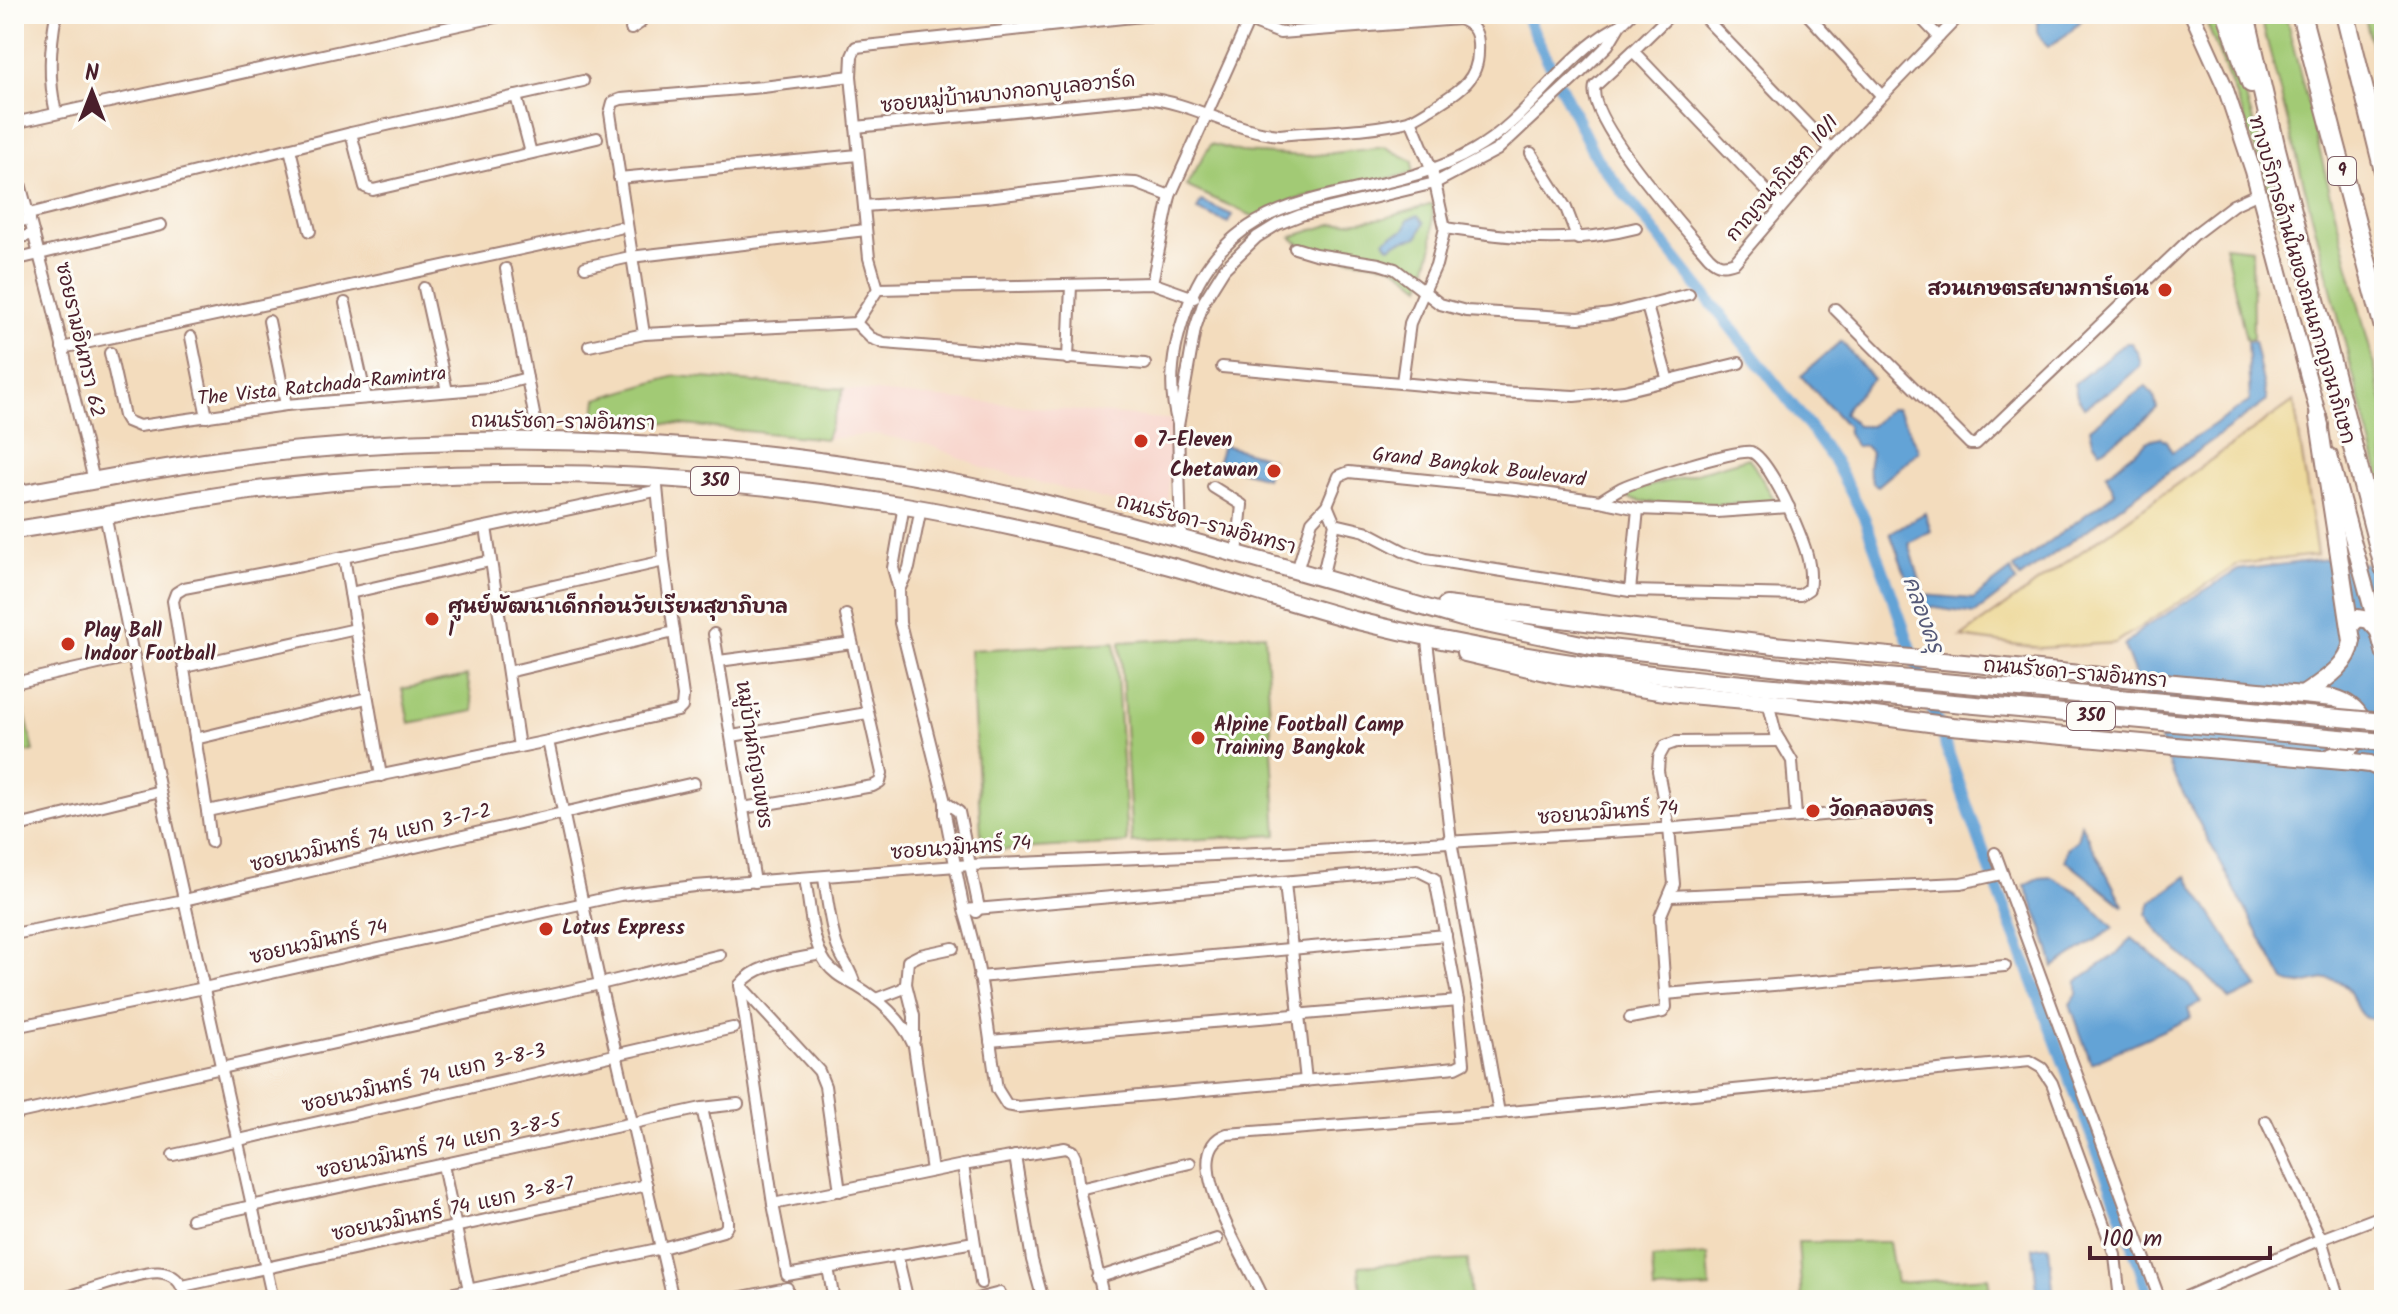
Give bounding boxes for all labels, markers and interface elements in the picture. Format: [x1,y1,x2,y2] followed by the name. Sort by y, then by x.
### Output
[52,52,132,132] north arrow
[85,57,99,92] text: N
[879,65,1137,123] street label: ซอยหมู่บ้านบางกอกบูเลอวาร์ด
[1718,108,1848,250] street label: กาญจนาภิเษก 10/1
[2239,112,2363,448] street label: ทางบริการด้านในของถนนกาญจนาภิเษก
[2328,157,2356,185] road number: 9
[46,259,112,421] street label: ซอยรามอินทรา 62
[1928,274,2150,306] place label: สวนเกษตรสยามการ์เดน
[2156,281,2174,299] marker: สวนเกษตรสยามการ์เดน
[196,358,448,416] street label: The Vista Ratchada-Ramintra
[471,405,655,441] street label: ถนนรัชดา-รามอินทรา
[1157,425,1232,457] place label: 7-Eleven
[1132,432,1150,450] marker: 7-Eleven
[1370,439,1589,497] street label: Grand Bangkok Boulevard
[1170,455,1258,487] place label: Chetawan
[1265,462,1283,480] marker: Chetawan
[691,467,739,495] road number: 350
[1113,486,1299,564] street label: ถนนรัชดา-รามอินทรา
[1892,572,1953,661] water label: คลองครุ
[448,592,788,647] place label: ศูนย์พัฒนาเด็กก่อนวัยเรียนสุขาภิบาล 1
[423,610,441,628] marker: ศูนย์พัฒนาเด็กก่อนวัยเรียนสุขาภิบาล 1
[84,616,216,671] place label: Play Ball Indoor Football
[59,635,77,653] marker: Play Ball Indoor Football
[1982,650,2168,698] street label: ถนนรัชดา-รามอินทรา
[726,679,780,831] street label: หมู่บ้านกัญจเพชร
[2067,702,2115,730] road number: 350
[1214,710,1404,765] place label: Alpine Football Camp Training Bangkok
[1189,729,1207,747] marker: Alpine Football Camp Training Bangkok
[1537,793,1679,835] street label: ซอยนวมินทร์ 74
[1829,795,1934,827] place label: วัดคลองครุ
[247,796,495,882] street label: ซอยนวมินทร์ 74 แยก 3-7-2
[1804,802,1822,820] marker: วัดคลองครุ
[890,828,1032,870] street label: ซอยนวมินทร์ 74
[247,912,391,974] street label: ซอยนวมินทร์ 74
[562,913,685,945] place label: Lotus Express
[537,920,555,938] marker: Lotus Express
[299,1035,549,1123] street label: ซอยนวมินทร์ 74 แยก 3-8-3
[314,1105,565,1188] street label: ซอยนวมินทร์ 74 แยก 3-8-5
[329,1169,578,1251] street label: ซอยนวมินทร์ 74 แยก 3-8-7
[2090,1210,2270,1260] scale bar
[2102,1220,2162,1259] text: 100 m

